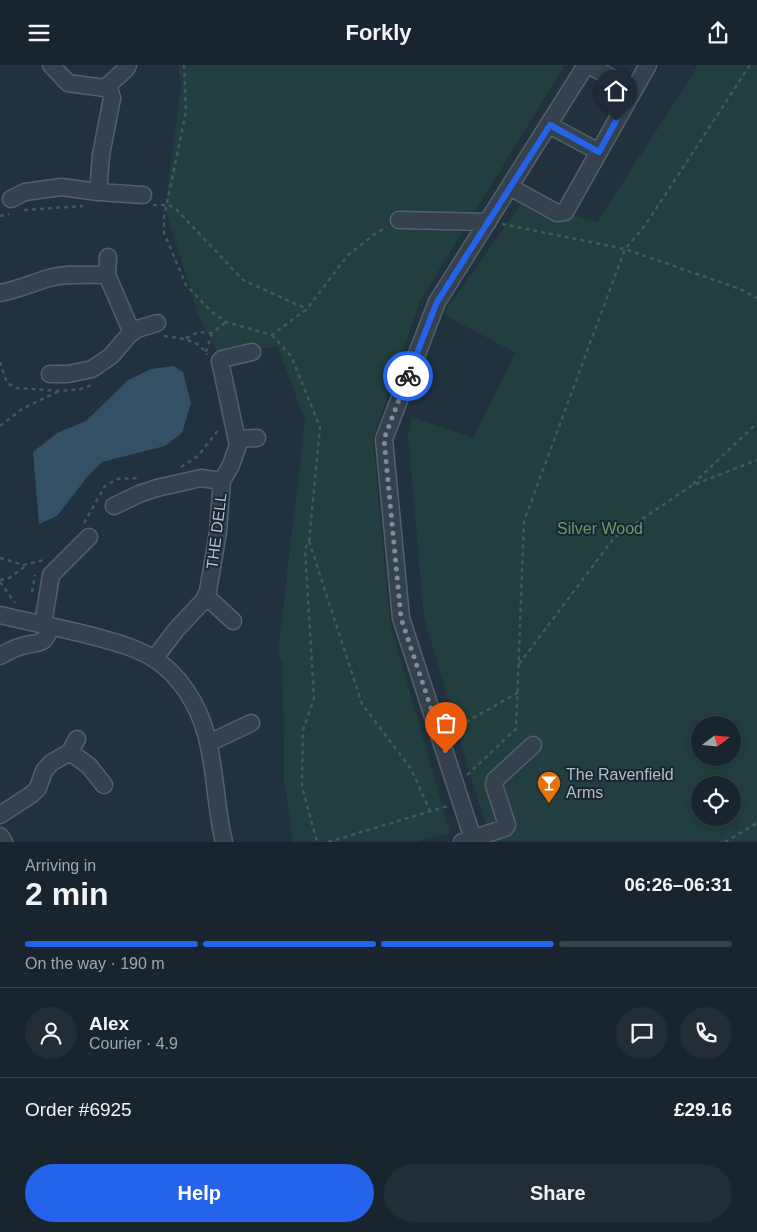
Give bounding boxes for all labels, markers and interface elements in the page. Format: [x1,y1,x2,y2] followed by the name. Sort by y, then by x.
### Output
[25,19,53,47] icon: menu
[704,19,732,47] icon: share
[345,20,412,45] text: Forkly
[595,70,637,121] pin
[602,77,630,105] icon: home
[383,351,433,401] courier
[394,362,422,390] icon: bike
[203,492,230,570] street label: THE DELL
[557,520,643,537] park label: Silver Wood
[425,702,467,753] pin
[432,709,460,737] icon: bag
[691,716,741,766] north arrow
[691,716,741,826] map controls
[566,766,674,801] place label: The Ravenfield Arms
[536,770,562,804] bar icon: The Ravenfield Arms
[691,776,741,826] button: locate
[25,857,96,874] text: Arriving in
[624,874,732,895] text: 06:26–06:31
[25,876,109,912] text: 2 min
[25,955,165,972] text: On the way · 190 m
[25,1007,77,1059] button: person
[616,1007,668,1059] button: chat
[680,1007,732,1059] button: phone
[89,1013,129,1034] text: Alex
[89,1035,178,1052] text: Courier · 4.9
[25,1099,132,1120] text: Order #6925
[674,1099,732,1120] text: £29.16
[25,1164,374,1222] button: Help
[384,1164,732,1222] button: Share

